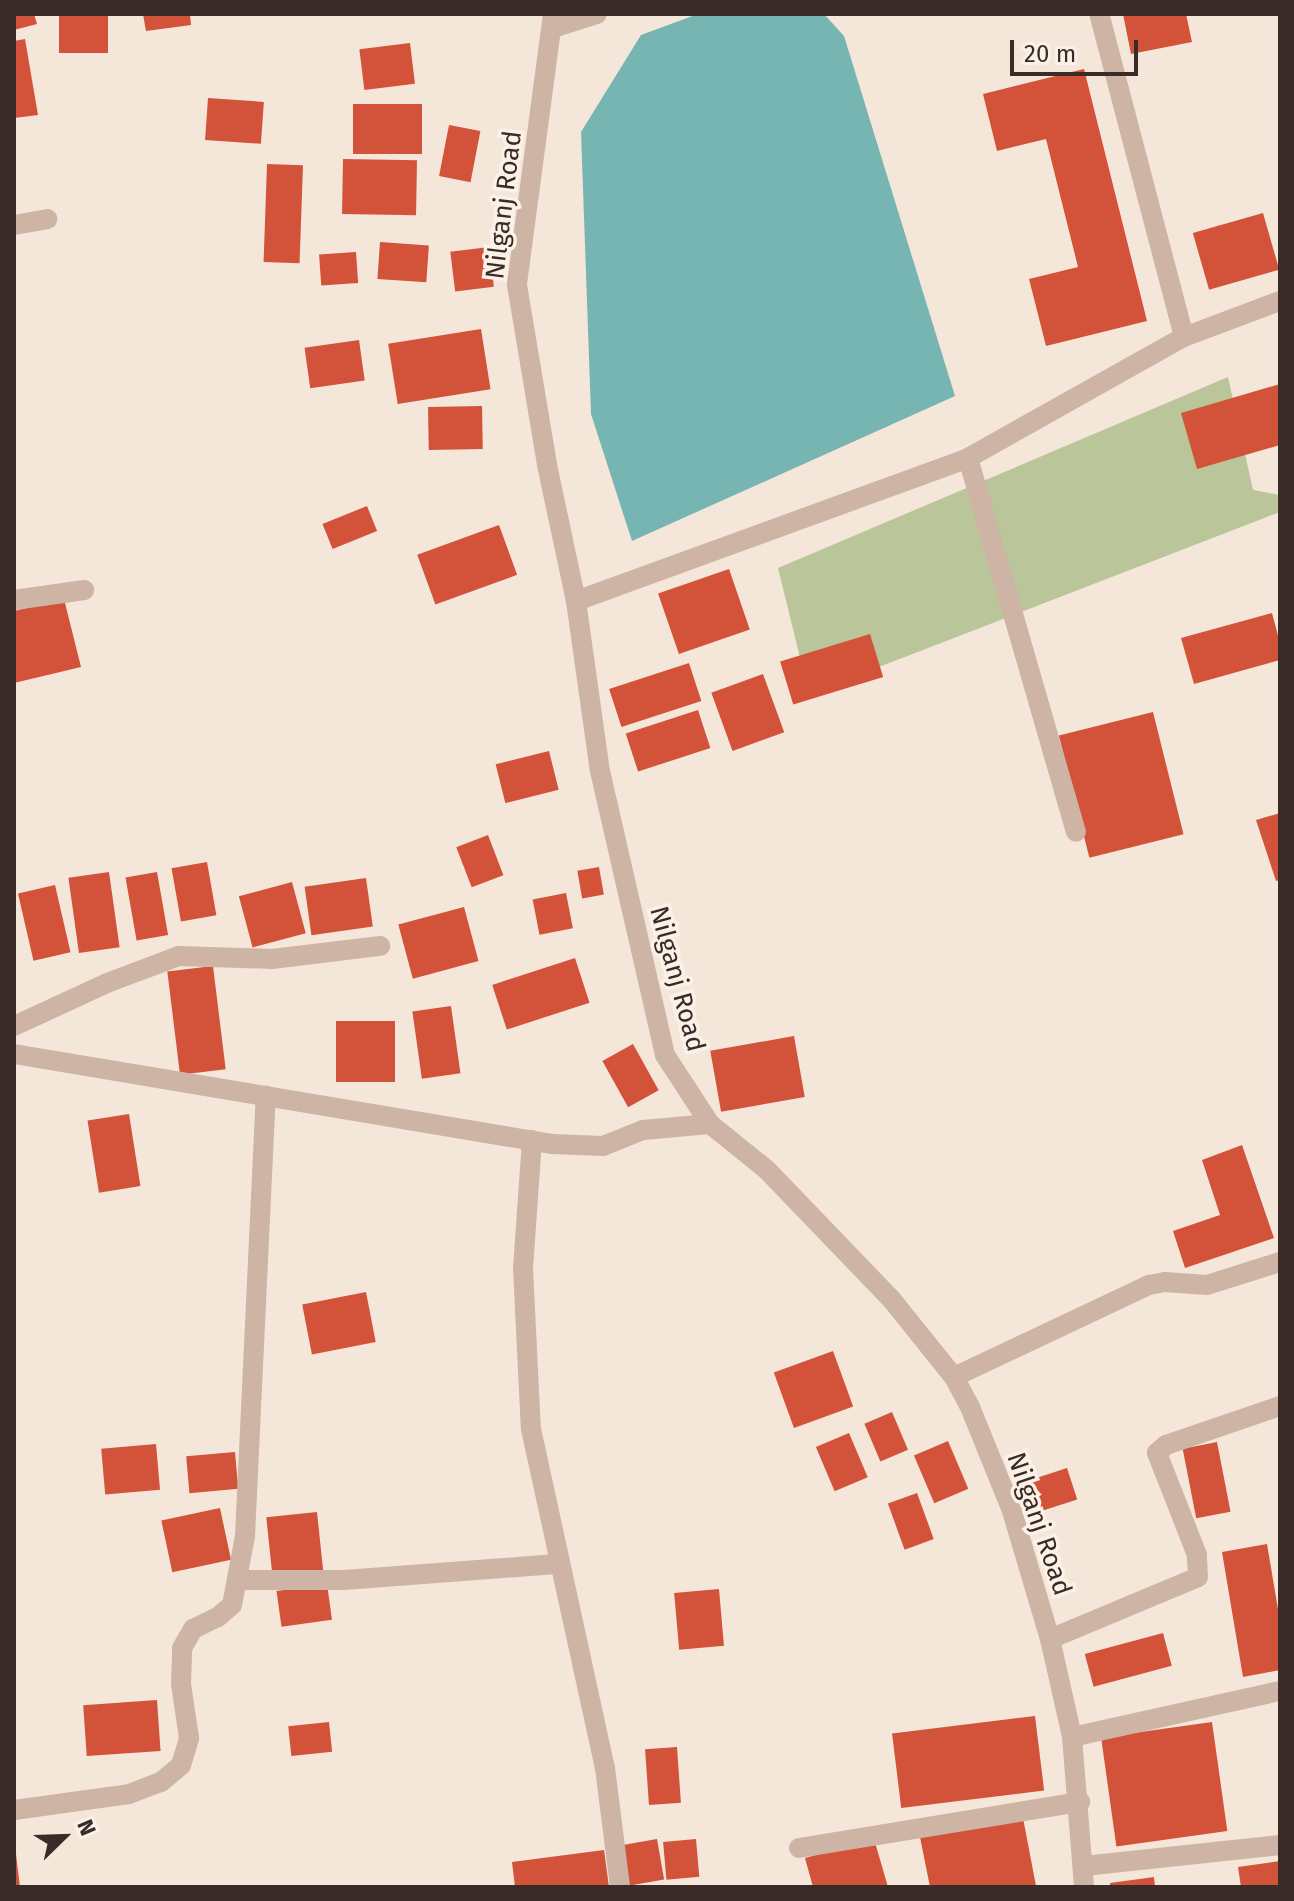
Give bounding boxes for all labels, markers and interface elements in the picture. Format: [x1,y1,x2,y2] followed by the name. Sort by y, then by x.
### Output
[1014,24,1142,74] scale bar
[1024,40,1076,68] text: 20 m
[479,129,529,281] street label: Nilganj Road
[643,903,711,1055] street label: Nilganj Road
[1000,1448,1078,1600] street label: Nilganj Road
[24,1797,104,1877] north arrow
[71,1815,102,1839] text: N

